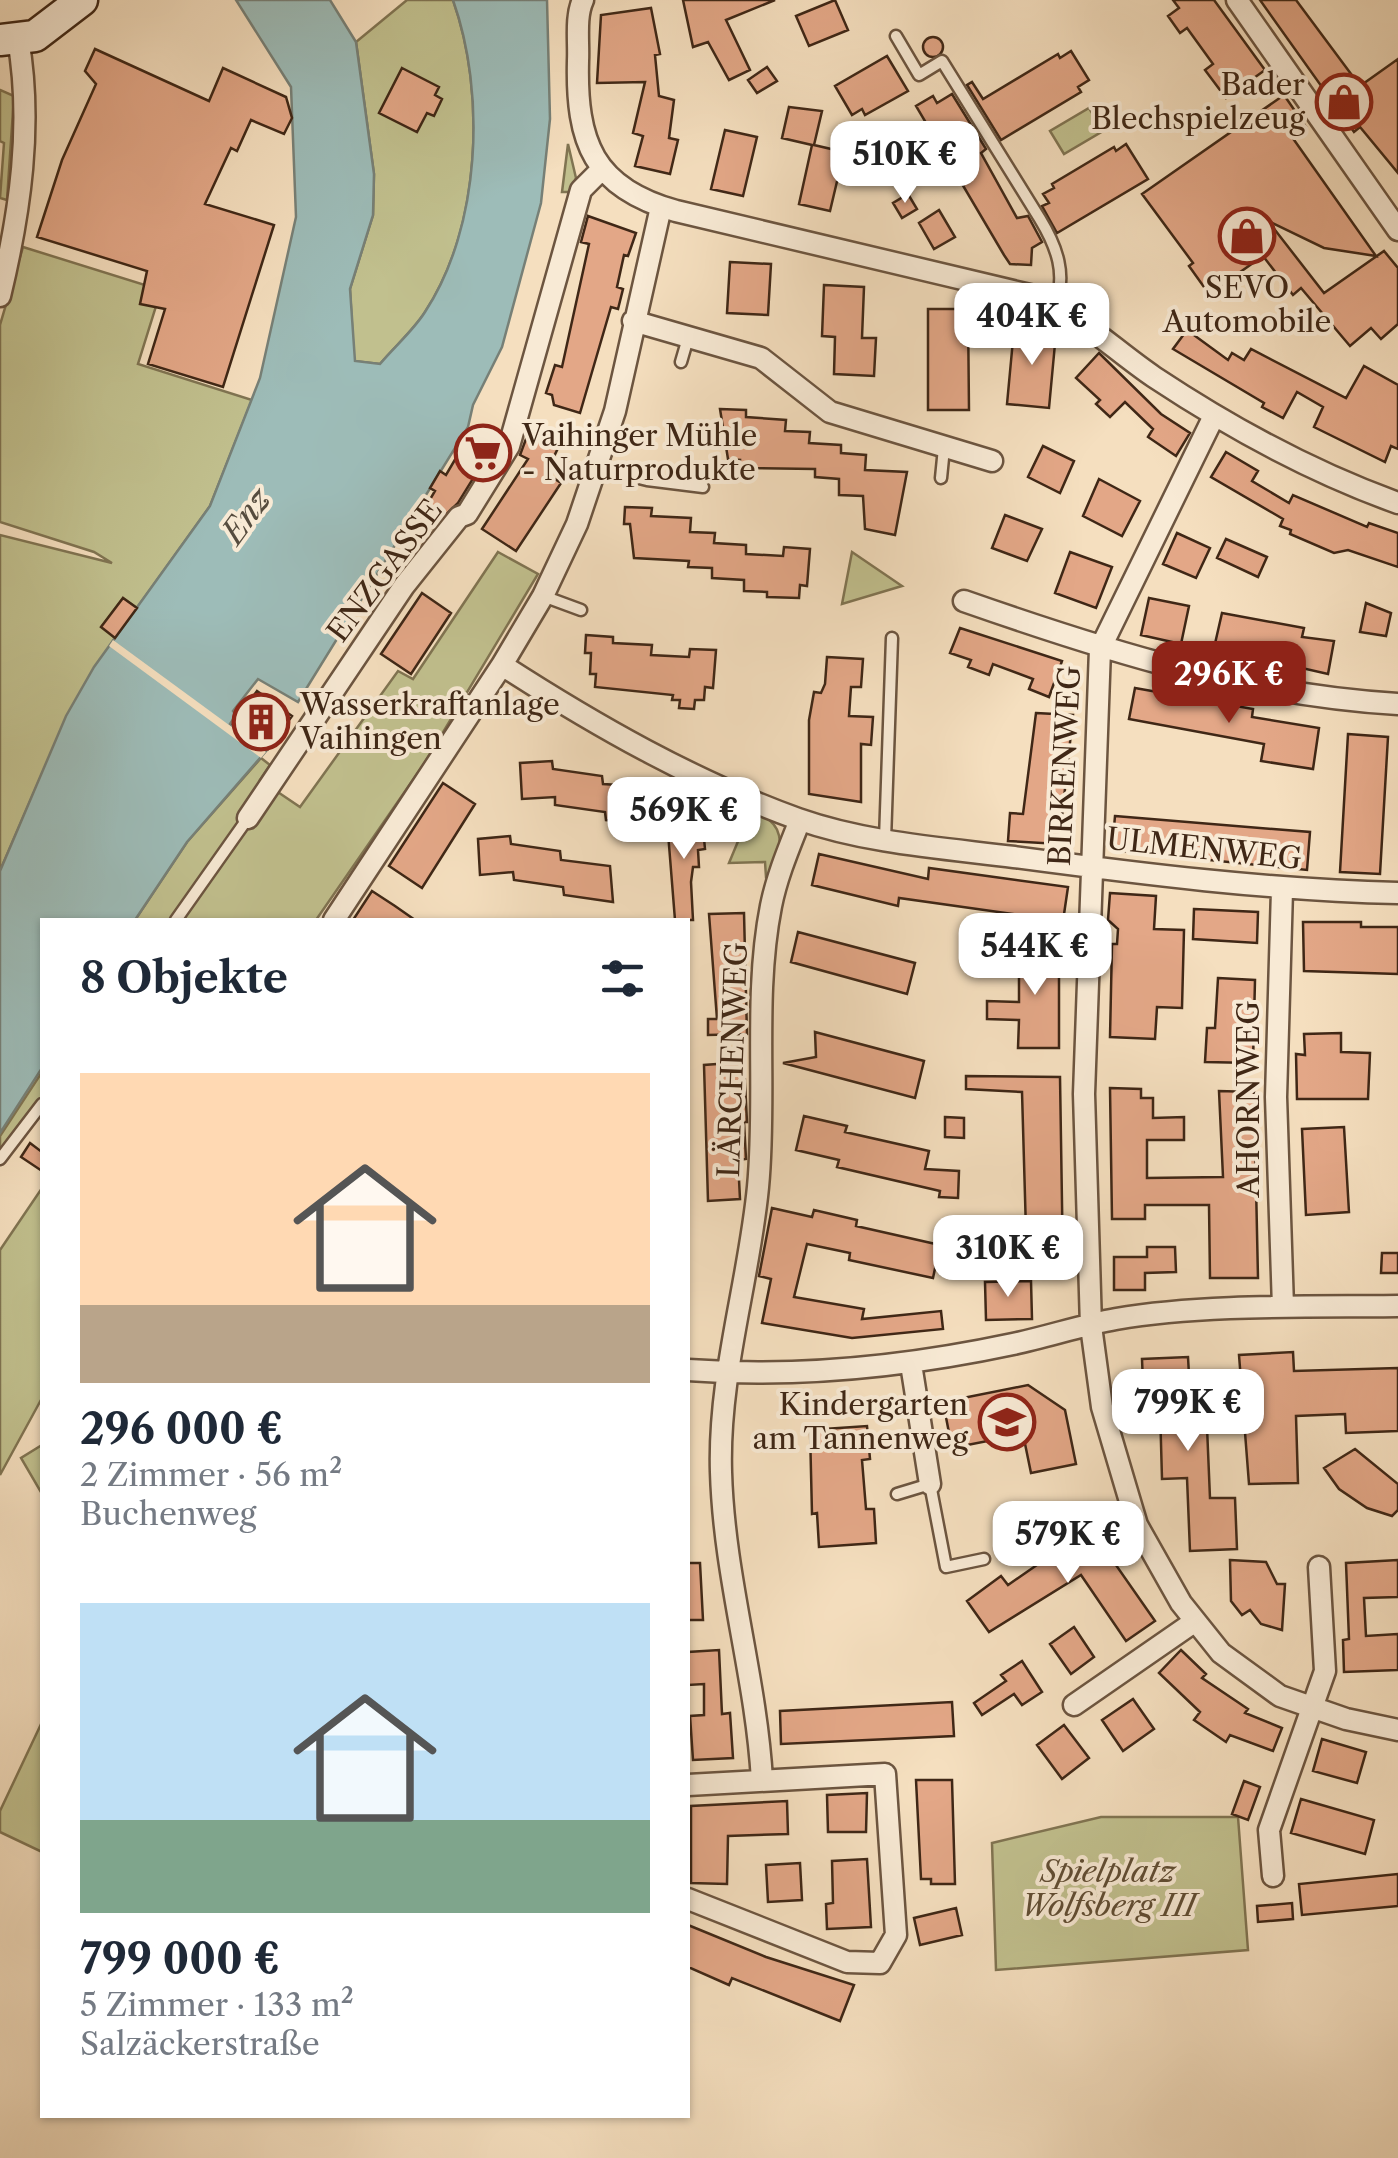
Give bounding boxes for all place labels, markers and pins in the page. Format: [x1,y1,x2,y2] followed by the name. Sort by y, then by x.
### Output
[1091,66,1305,137] place label: Bader Blechspielzeug
[1314,72,1374,132] shop icon: Bader Blechspielzeug
[824,121,986,206] pin: 510K €
[1217,206,1277,266] shop icon: SEVO Automobile
[1162,269,1331,340] place label: SEVO Automobile
[951,283,1113,368] pin: 404K €
[521,417,757,488] place label: Vaihinger Mühle - Naturprodukte
[453,423,513,483] supermarket icon: Vaihinger Mühle - Naturprodukte
[1148,641,1310,726] pin: 296K €
[299,686,560,757] place label: Wasserkraftanlage Vaihingen
[231,692,291,752] building icon: Wasserkraftanlage Vaihingen
[603,777,765,862] pin: 569K €
[954,913,1116,998] pin: 544K €
[927,1215,1089,1300] pin: 310K €
[1107,1369,1269,1454] pin: 799K €
[753,1386,968,1457] place label: Kindergarten am Tannenweg
[977,1392,1037,1452] school or university icon: Kindergarten am Tannenweg
[987,1501,1149,1586] pin: 579K €

